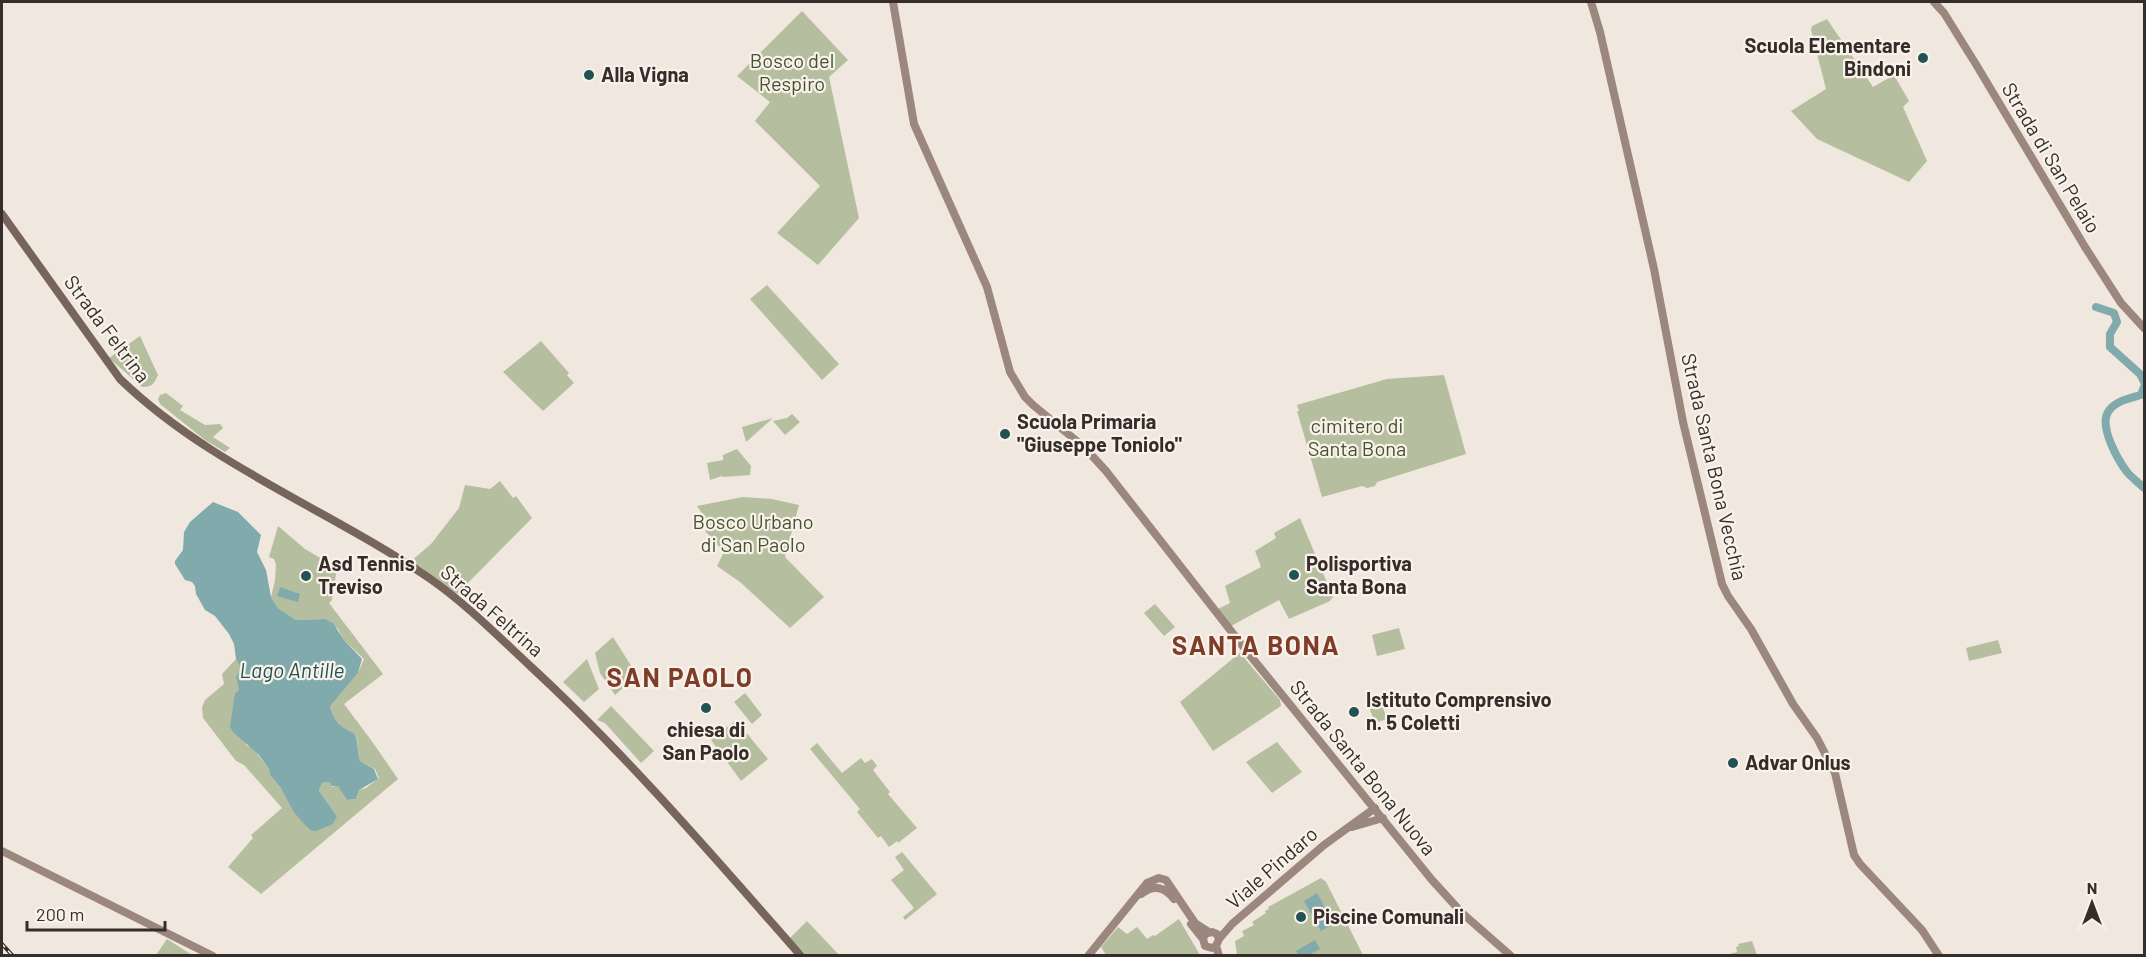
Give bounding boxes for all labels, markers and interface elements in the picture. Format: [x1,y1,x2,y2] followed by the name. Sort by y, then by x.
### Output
[1744,33,1911,80] place label: Scuola Elementare Bindoni
[750,48,834,95] park label: Bosco del Respiro
[1916,51,1930,65] marker: Scuola Elementare Bindoni
[601,62,689,86] place label: Alla Vigna
[582,68,596,82] marker: Alla Vigna
[1997,78,2106,237] street label: Strada di San Pelaio
[60,270,156,387] street label: Strada Feltrina
[1677,351,1753,583] street label: Strada Santa Bona Vecchia
[1017,409,1182,456] place label: Scuola Primaria "Giuseppe Toniolo"
[1308,413,1406,460] park label: cimitero di Santa Bona
[998,427,1012,441] marker: Scuola Primaria "Giuseppe Toniolo"
[692,509,814,556] park label: Bosco Urbano di San Paolo
[318,551,415,598] place label: Asd Tennis Treviso
[1306,551,1412,598] place label: Polisportiva Santa Bona
[436,559,549,661] street label: Strada Feltrina
[1287,568,1301,582] marker: Polisportiva Santa Bona
[299,569,313,583] marker: Asd Tennis Treviso
[1172,629,1340,660] district label: SANTA BONA
[240,657,344,682] water label: Lago Antille
[607,661,753,692] district label: SAN PAOLO
[1286,675,1442,860] street label: Strada Santa Bona Nuova
[1366,687,1552,734] place label: Istituto Comprensivo n. 5 Coletti
[699,701,713,715] marker: chiesa di San Paolo
[1347,705,1361,719] marker: Istituto Comprensivo n. 5 Coletti
[663,717,749,764] place label: chiesa di San Paolo
[1745,750,1851,774] place label: Advar Onlus
[1726,756,1740,770] marker: Advar Onlus
[1221,821,1322,913] street label: Viale Pindaro
[2062,873,2122,933] north arrow
[2087,878,2097,897] text: N
[27,894,165,932] scale bar
[36,903,84,925] text: 200 m
[1313,904,1464,928] place label: Piscine Comunali
[1294,910,1308,924] marker: Piscine Comunali

